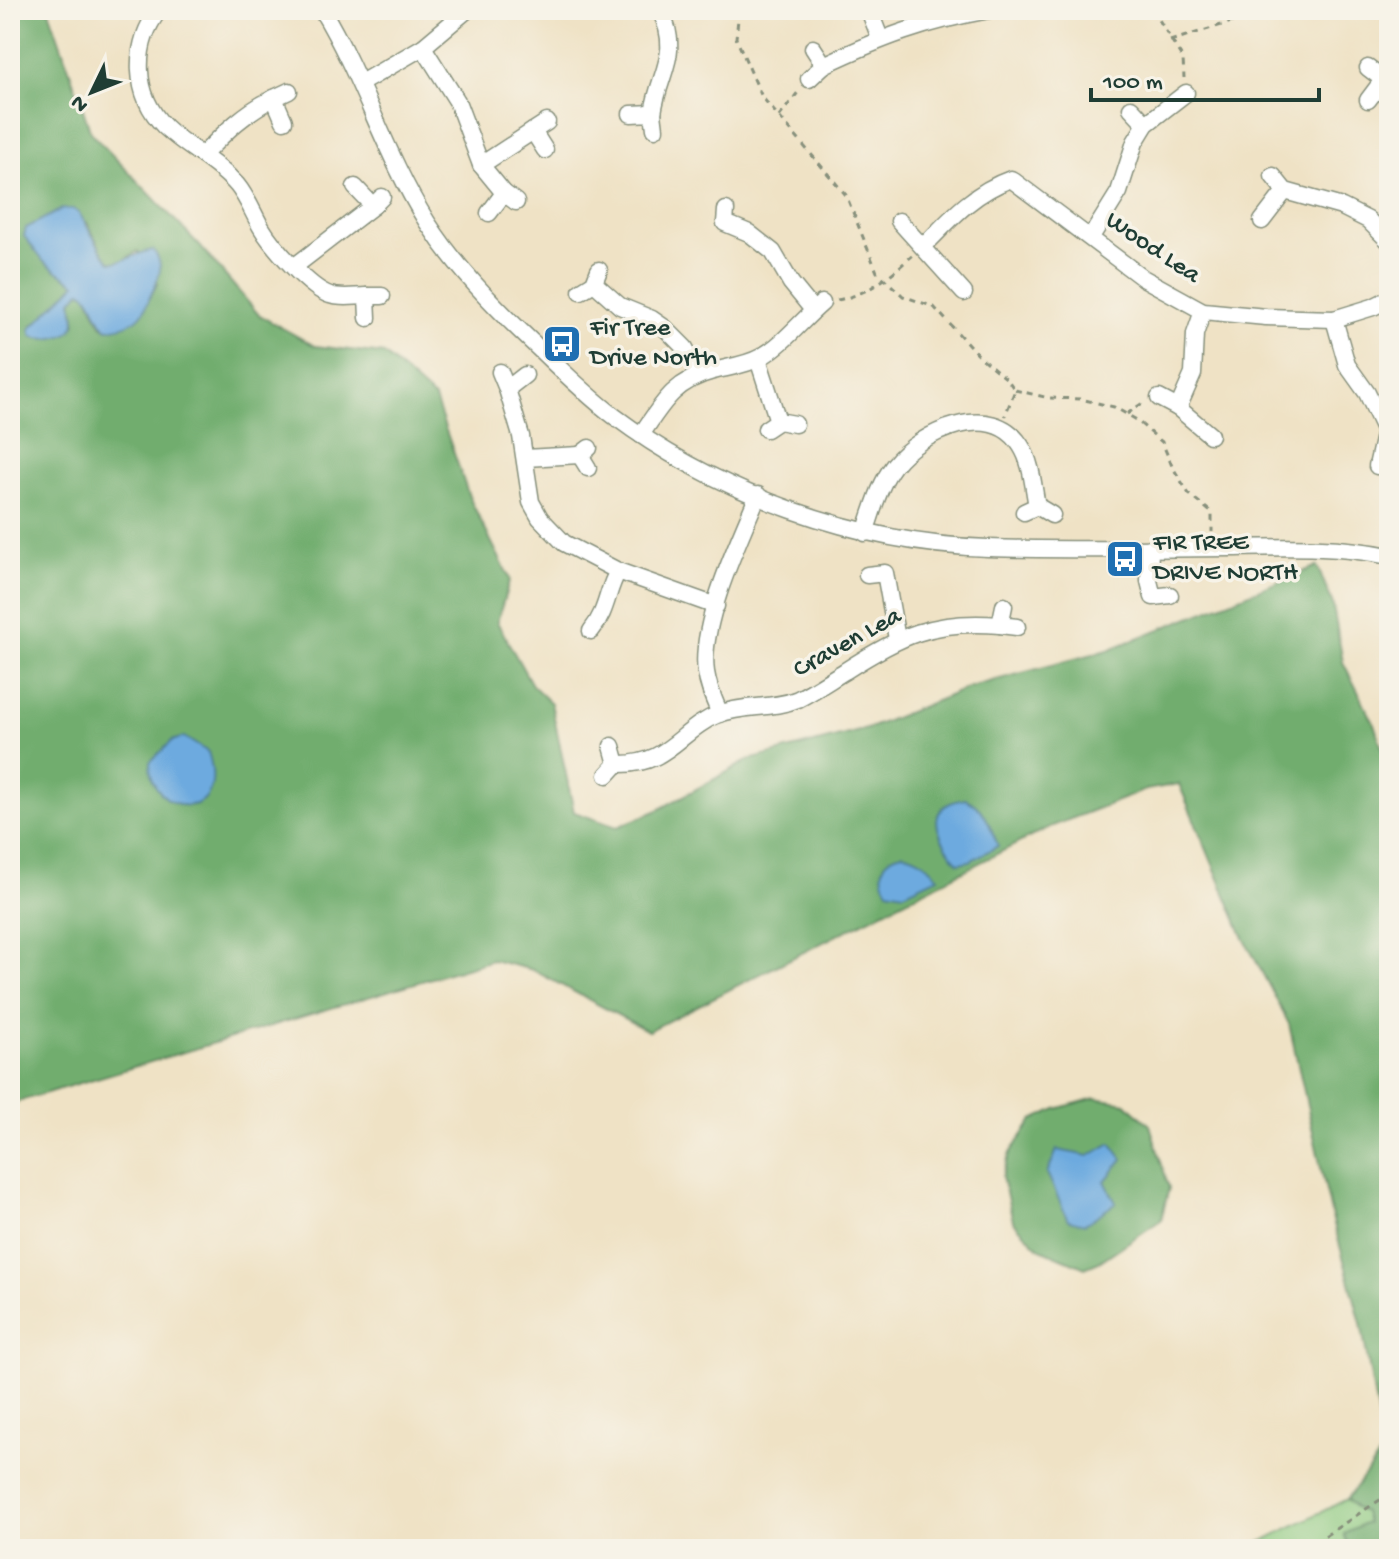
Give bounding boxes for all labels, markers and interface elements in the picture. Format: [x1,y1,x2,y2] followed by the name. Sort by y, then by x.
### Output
[52,52,132,132] north arrow
[1091,52,1319,102] scale bar
[1102,69,1163,98] text: 100 m
[66,89,95,117] text: N
[1099,206,1207,293] street label: Wood Lea
[588,314,717,375] place label: Fir Tree Drive North
[541,323,583,365] bus stop icon: Fir Tree Drive North
[1151,529,1298,590] place label: FIR TREE DRIVE NORTH
[1104,538,1146,580] bus stop icon: FIR TREE DRIVE NORTH
[789,601,909,686] street label: Craven Lea

